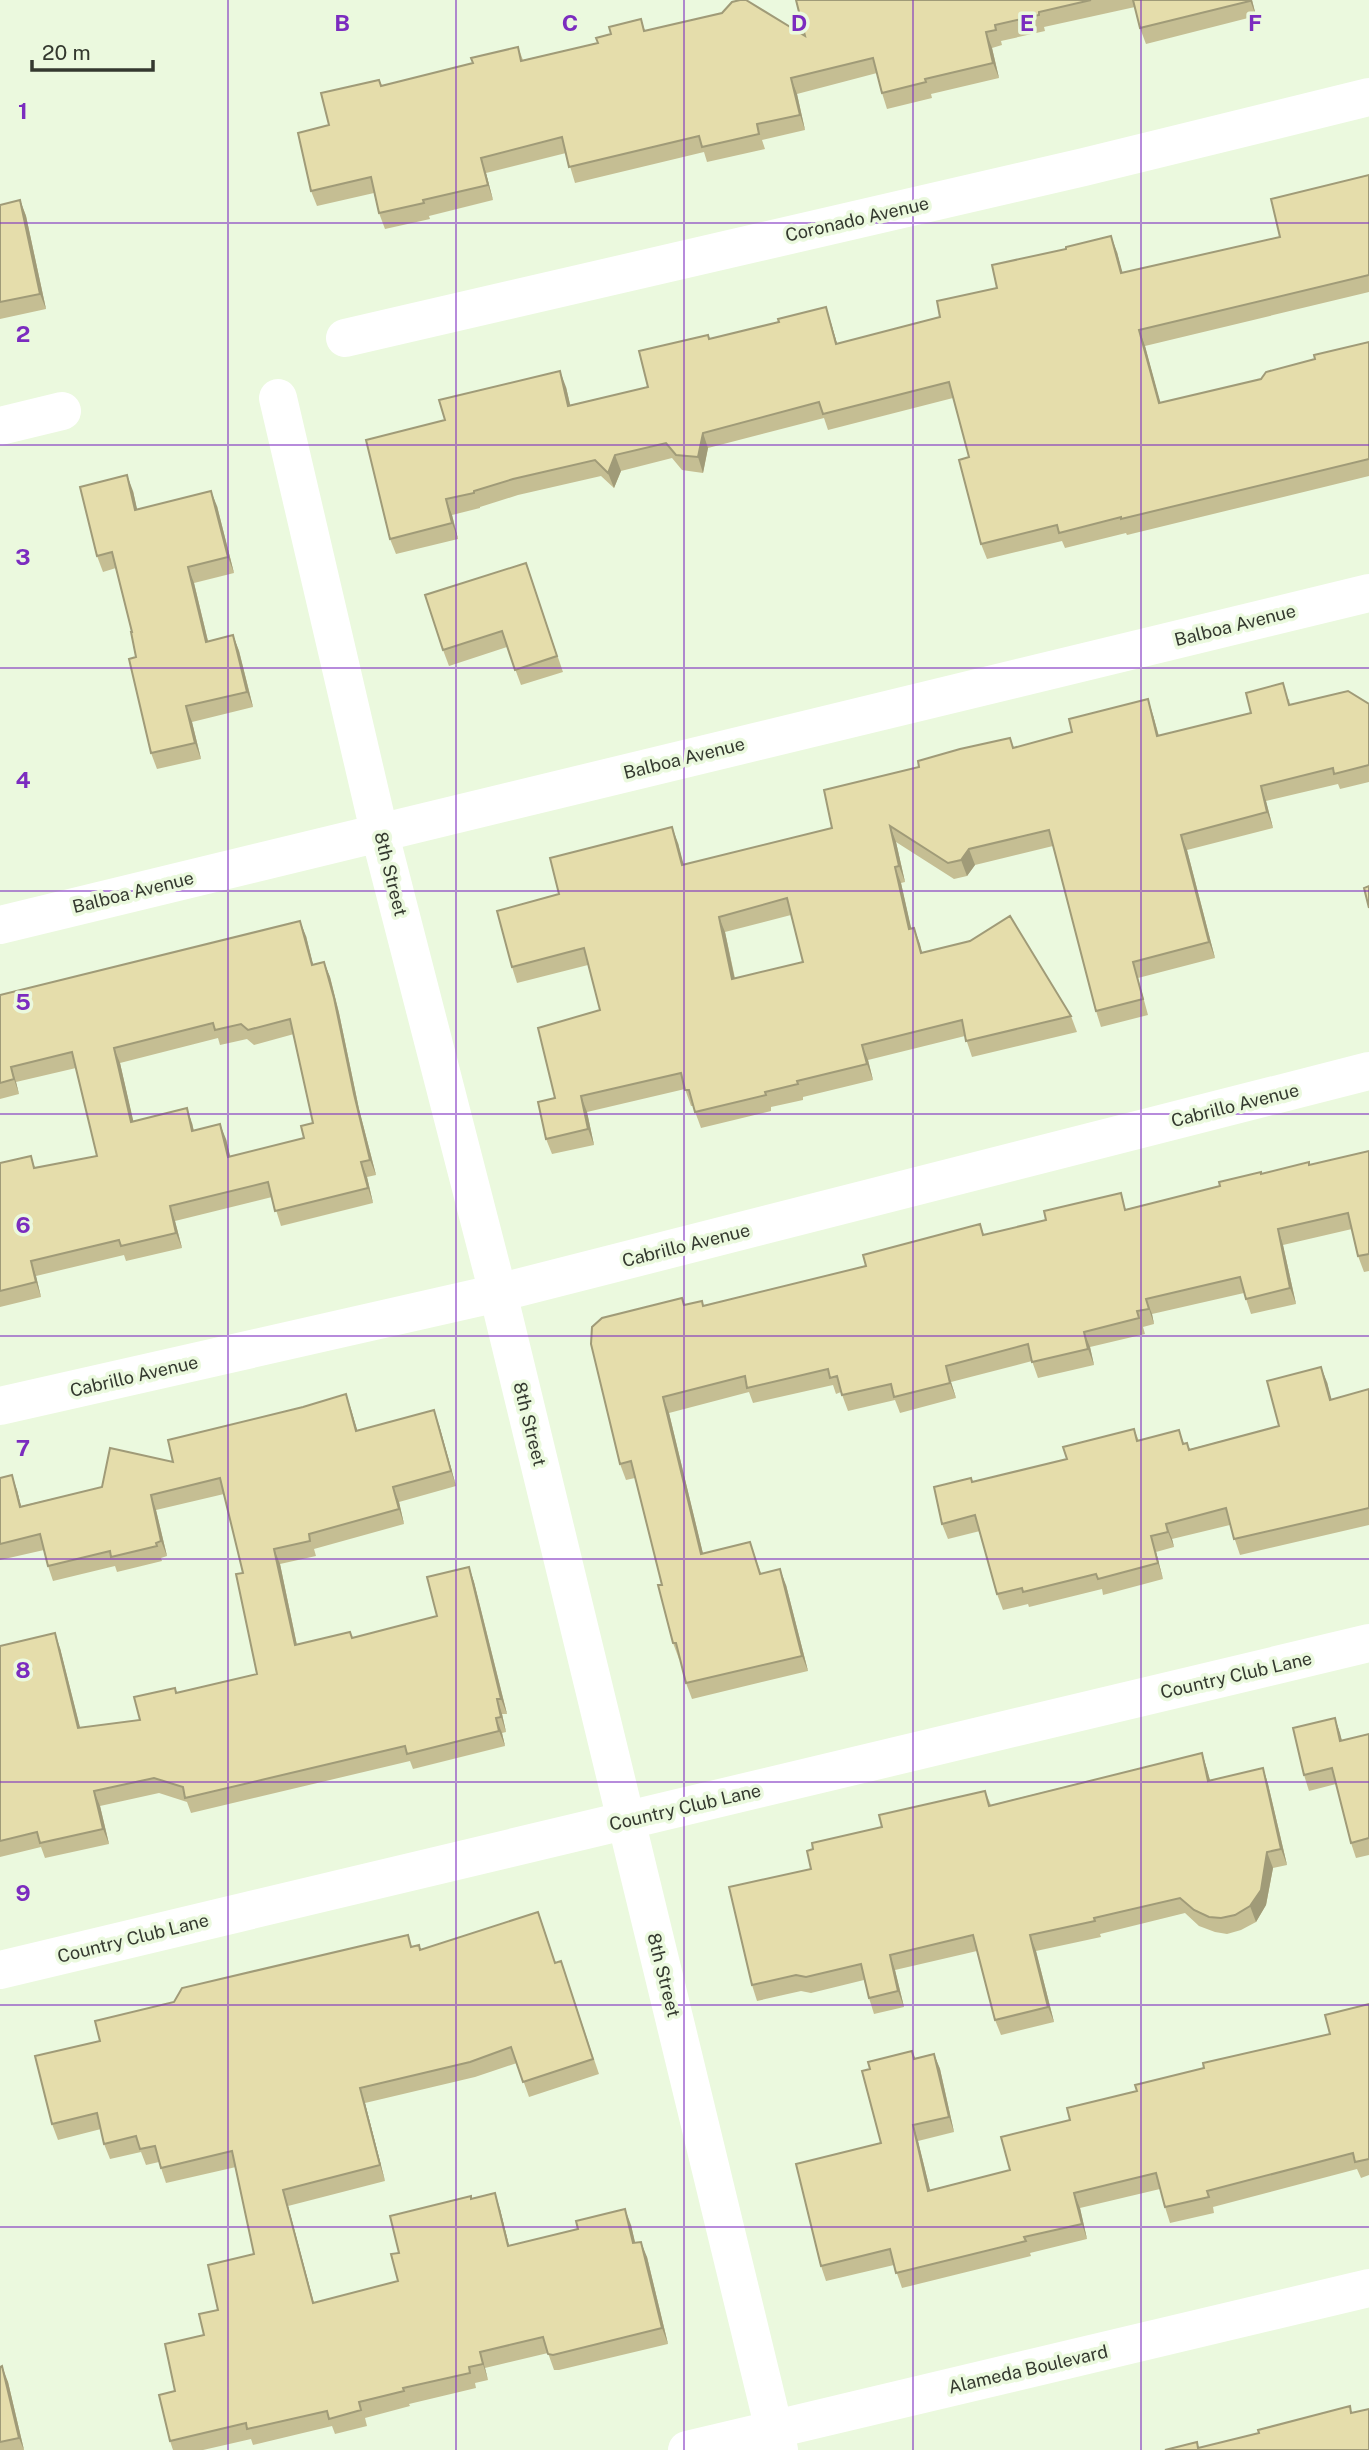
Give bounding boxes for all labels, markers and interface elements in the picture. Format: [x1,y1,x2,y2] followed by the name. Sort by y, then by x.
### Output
[334,9,350,36] text: B
[562,9,578,36] text: C
[791,9,807,36] text: D
[1020,9,1034,36] text: E
[1248,9,1262,36] text: F
[32,28,152,72] scale bar
[42,40,91,65] text: 20 m
[18,97,28,124] text: 1
[783,192,931,246] street label: Coronado Avenue
[16,320,30,347] text: 2
[15,543,31,570] text: 3
[1172,600,1298,650] street label: Balboa Avenue
[621,733,747,783] street label: Balboa Avenue
[15,766,31,793] text: 4
[370,830,412,918] street label: 8th Street
[70,867,196,917] street label: Balboa Avenue
[15,988,31,1015] text: 5
[1169,1079,1301,1131] street label: Cabrillo Avenue
[15,1211,31,1238] text: 6
[620,1219,752,1271] street label: Cabrillo Avenue
[68,1351,200,1401] street label: Cabrillo Avenue
[509,1380,551,1468] street label: 8th Street
[16,1434,30,1461] text: 7
[1158,1647,1314,1703] street label: Country Club Lane
[15,1656,31,1683] text: 8
[607,1779,763,1835] street label: Country Club Lane
[15,1879,31,1906] text: 9
[55,1909,211,1967] street label: Country Club Lane
[643,1931,685,2019] street label: 8th Street
[946,2340,1110,2398] street label: Alameda Boulevard

